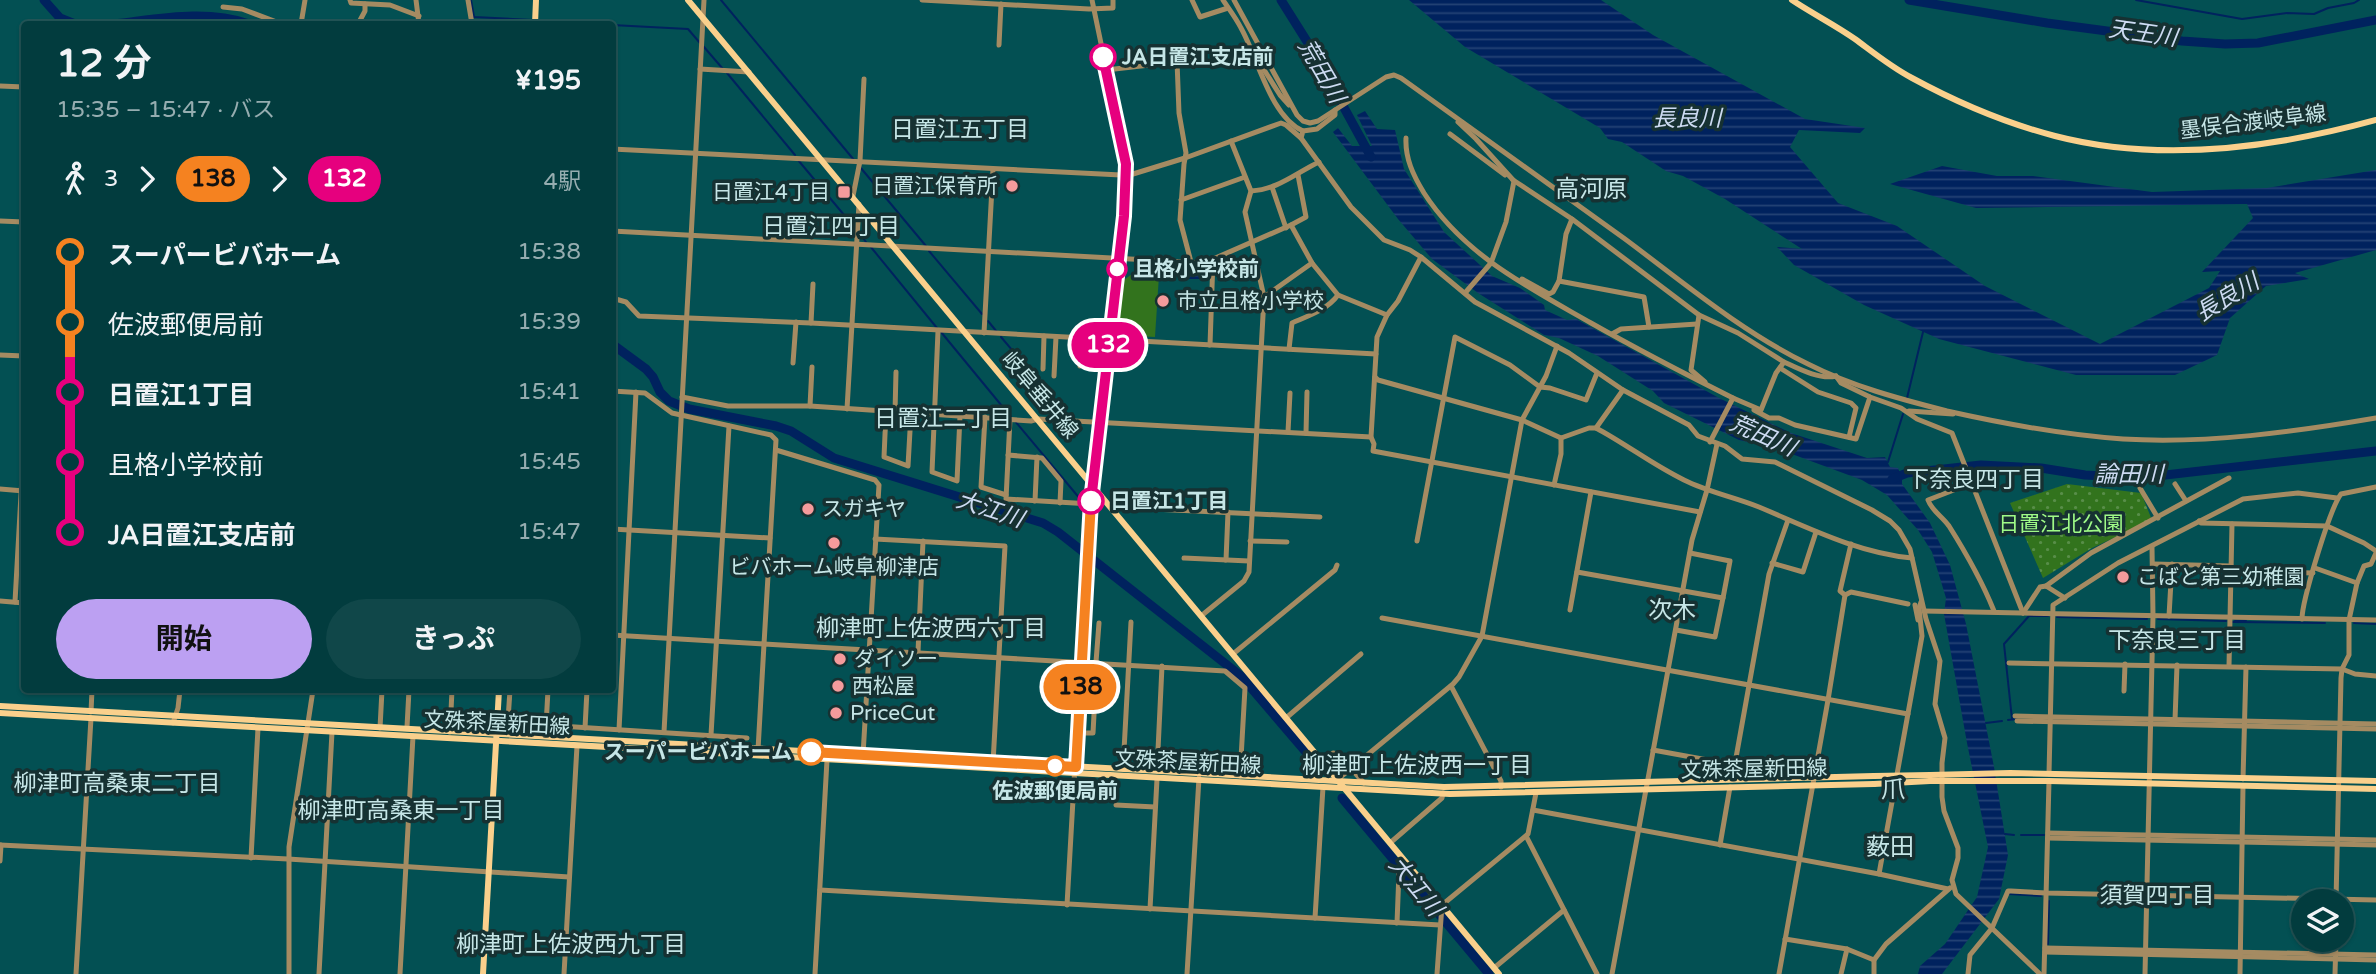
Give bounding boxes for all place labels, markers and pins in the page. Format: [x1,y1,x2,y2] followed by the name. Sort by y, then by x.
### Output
[1090,44,1116,70] marker: JA日置江支店前
[1121,45,1273,70] place label: JA日置江支店前
[872,174,998,199] place label: 日置江保育所
[1004,178,1020,194] marker: 日置江保育所
[712,180,830,205] place label: 日置江4丁目
[836,184,852,200] marker: 日置江4丁目
[1133,257,1259,282] place label: 且格小学校前
[1107,259,1127,279] marker: 且格小学校前
[1177,289,1324,314] place label: 市立且格小学校
[1155,293,1171,309] marker: 市立且格小学校
[1078,488,1104,514] marker: 日置江1丁目
[1110,489,1228,514] place label: 日置江1丁目
[822,497,906,522] place label: スガキヤ
[800,501,816,517] marker: スガキヤ
[826,535,842,551] marker: ビバホーム岐阜柳津店
[729,555,939,580] place label: ビバホーム岐阜柳津店
[2137,565,2305,590] place label: こばと第三幼稚園
[2115,569,2131,585] marker: こばと第三幼稚園
[854,647,938,672] place label: ダイソー
[832,651,848,667] marker: ダイソー
[852,674,915,699] place label: 西松屋
[830,678,846,694] marker: 西松屋
[850,701,935,726] place label: PriceCut
[828,705,844,721] marker: PriceCut
[798,739,824,765] marker: スーパービバホーム
[604,740,792,765] place label: スーパービバホーム
[1045,756,1065,776] marker: 佐波郵便局前
[992,779,1118,804] place label: 佐波郵便局前

